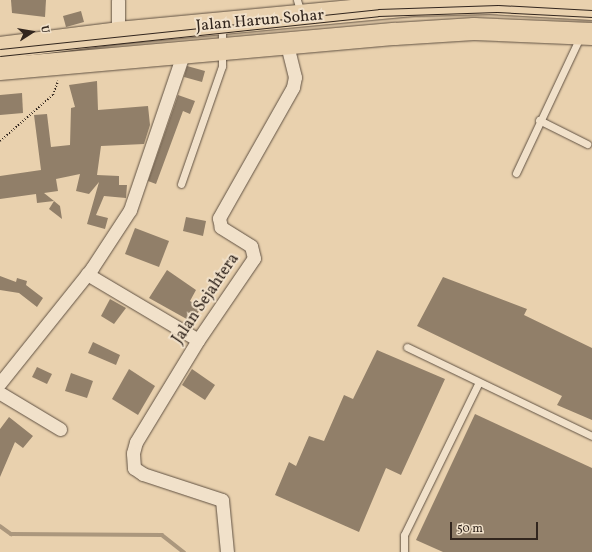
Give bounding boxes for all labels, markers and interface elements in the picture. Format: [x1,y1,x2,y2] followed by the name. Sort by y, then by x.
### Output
[195,6,325,36] street label: Jalan Harun Sohar
[12,12,52,52] north arrow
[36,24,52,35] text: U
[169,250,243,348] street label: Jalan Sejahtera
[452,514,540,540] scale bar
[457,521,483,537] text: 50 m

